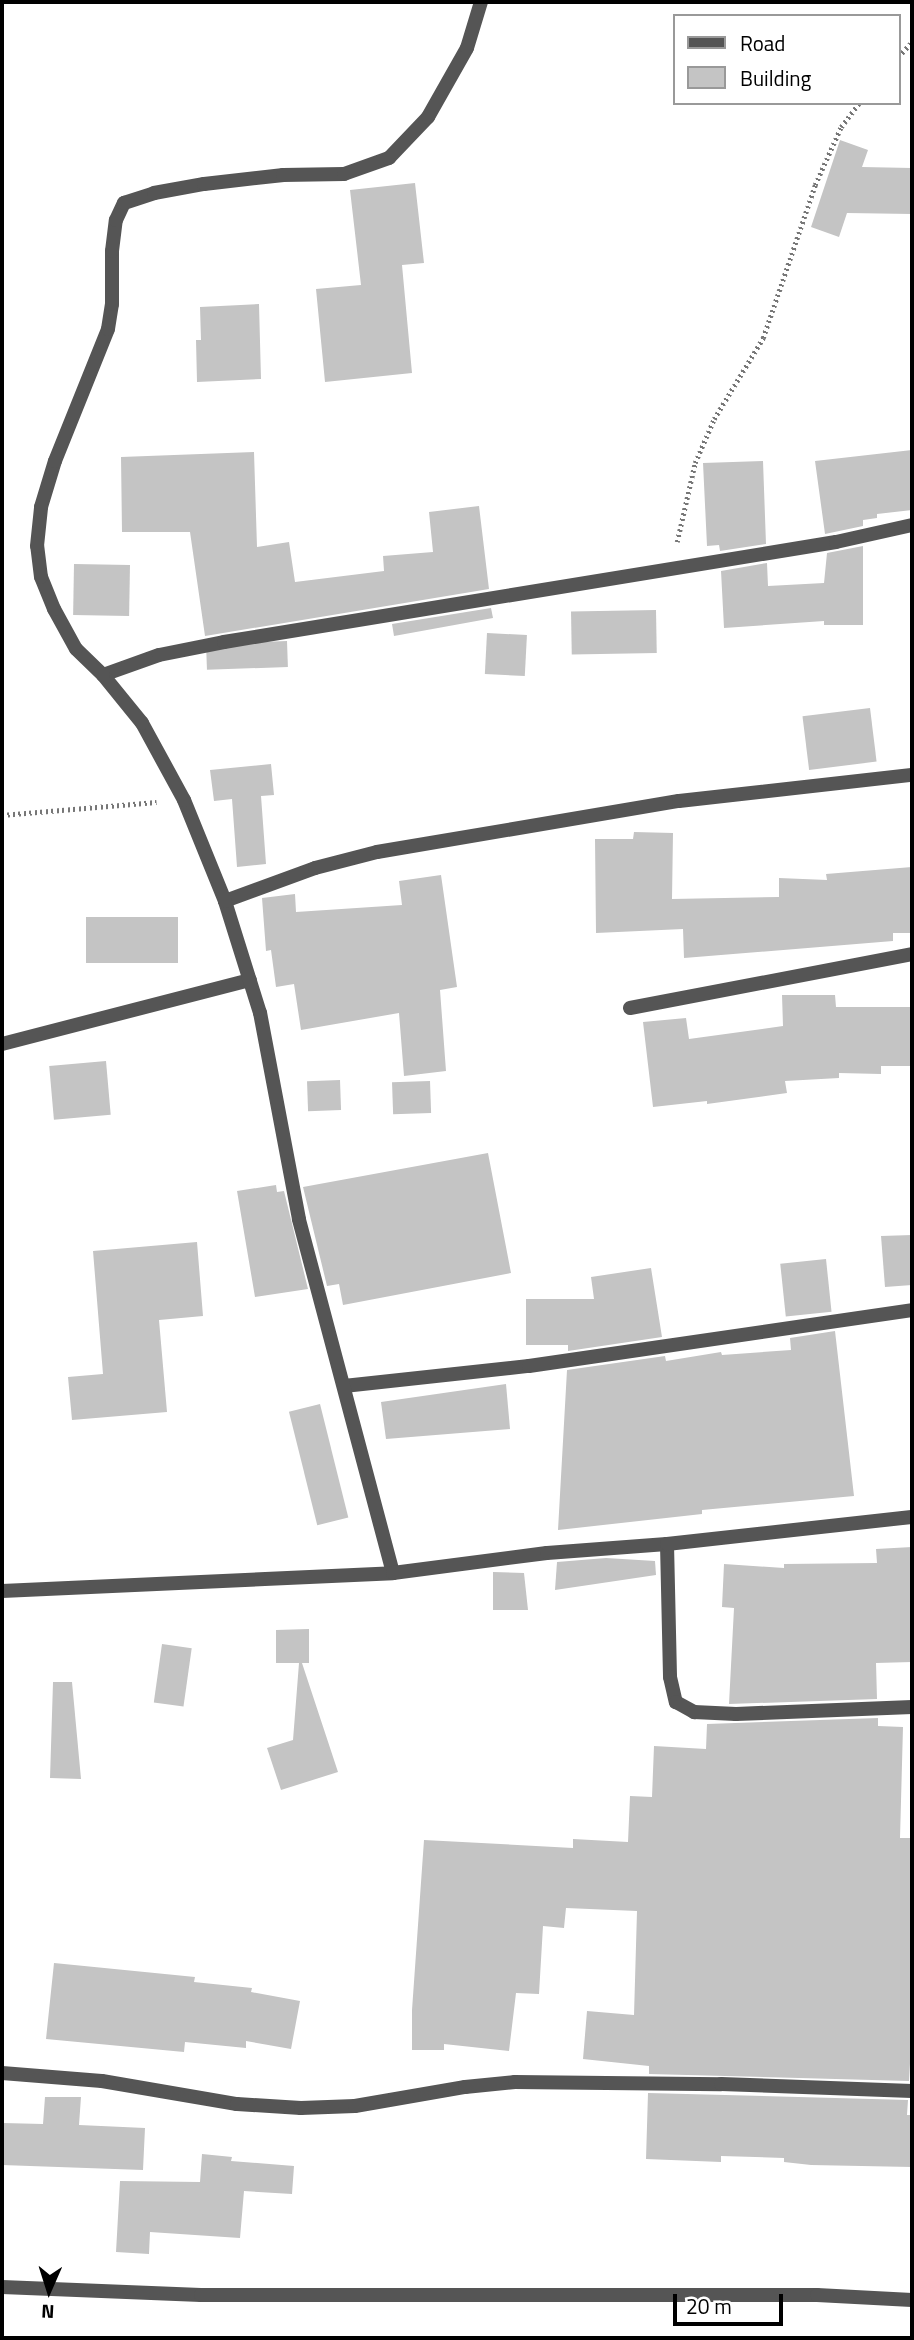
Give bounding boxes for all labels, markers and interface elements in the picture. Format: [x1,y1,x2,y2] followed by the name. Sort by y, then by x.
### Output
[673,14,900,105] legend
[740,27,785,59] text: Road
[740,62,811,94] text: Building
[14,2256,84,2326] north arrow
[676,2280,786,2324] scale bar
[686,2290,732,2322] text: 20 m
[41,2298,55,2327] text: N

